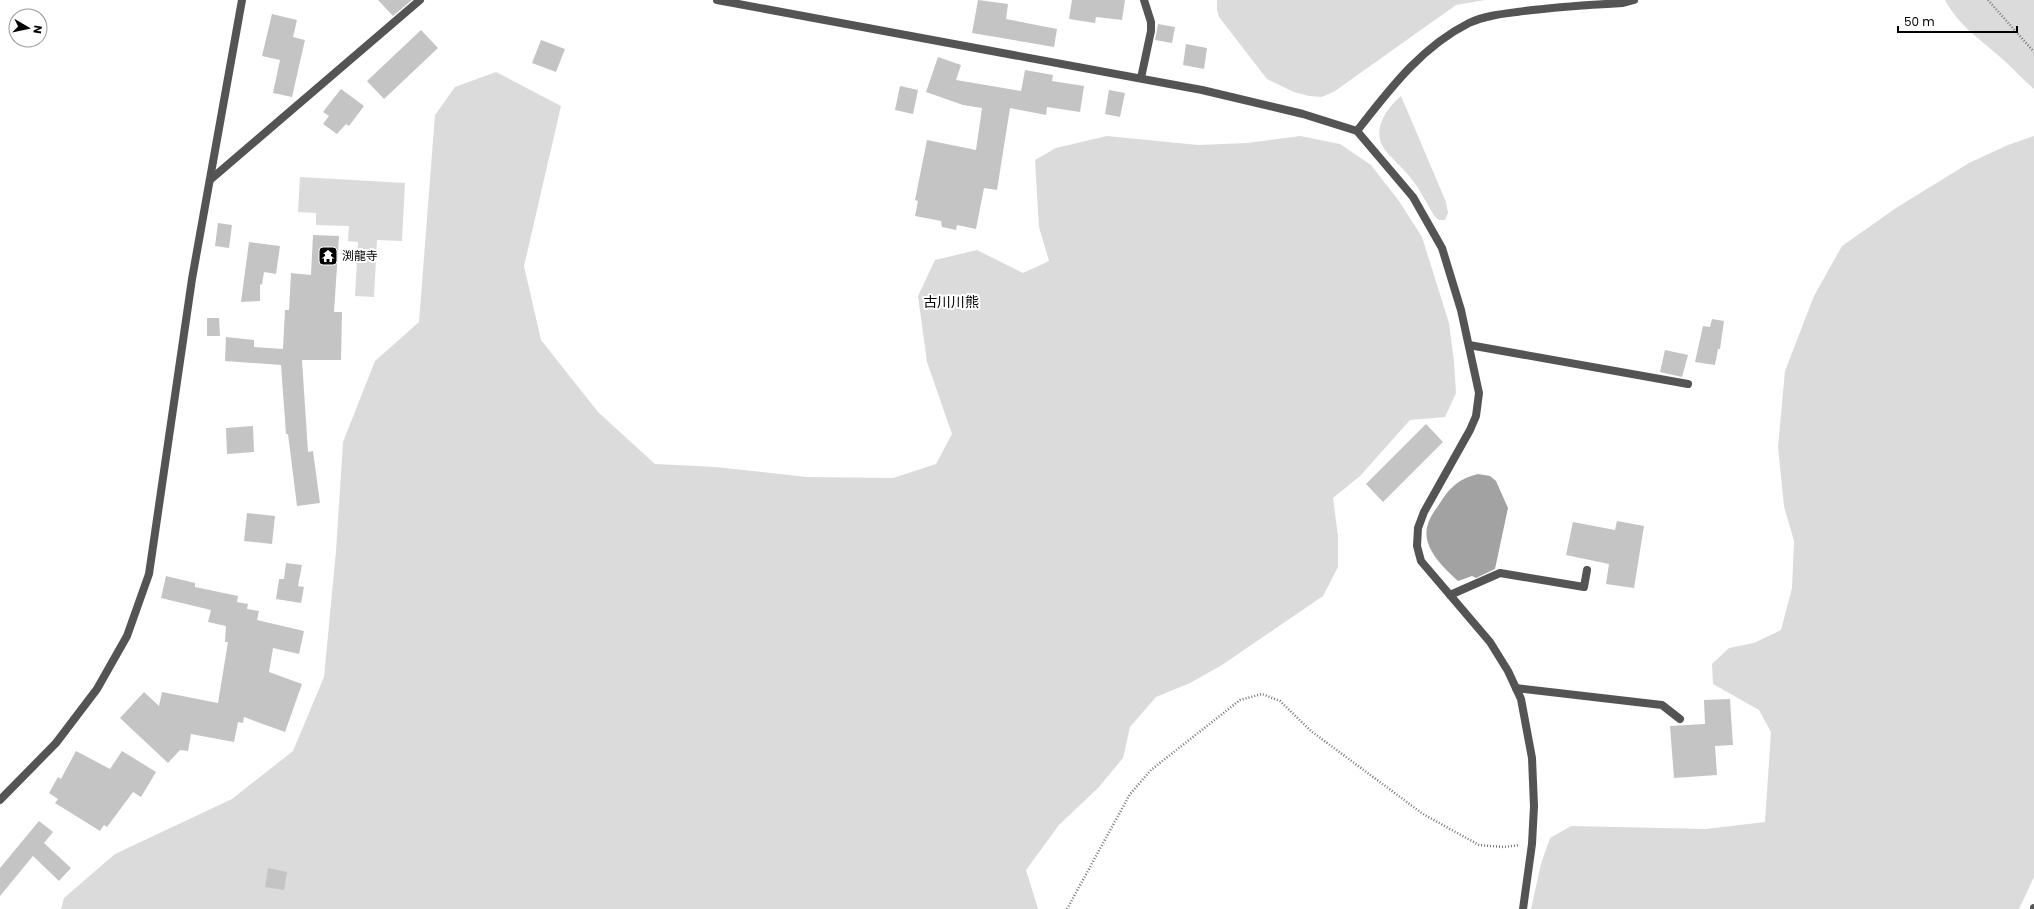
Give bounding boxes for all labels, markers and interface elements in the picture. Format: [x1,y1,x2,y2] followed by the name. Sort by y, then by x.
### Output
[8,8,48,48] north arrow
[1898,8,2017,34] scale bar
[1904,13,1935,30] text: 50 m
[29,24,46,35] text: N
[317,245,339,267] temple icon: 渕龍寺
[342,247,378,264] place label: 渕龍寺
[923,292,979,312] district label: 古川川熊

